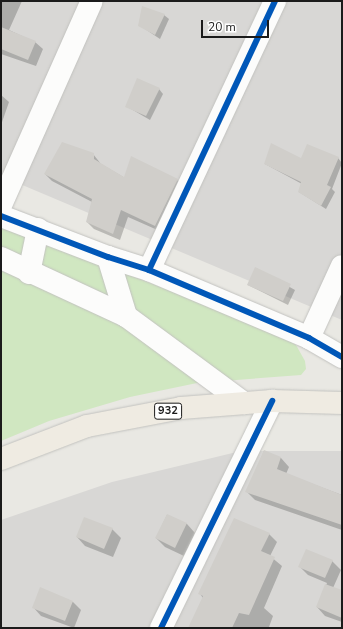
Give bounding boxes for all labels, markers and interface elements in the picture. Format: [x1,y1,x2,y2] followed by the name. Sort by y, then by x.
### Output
[203,12,271,38] scale bar
[208,19,236,35] text: 20 m
[154,402,182,420] road number: 932

